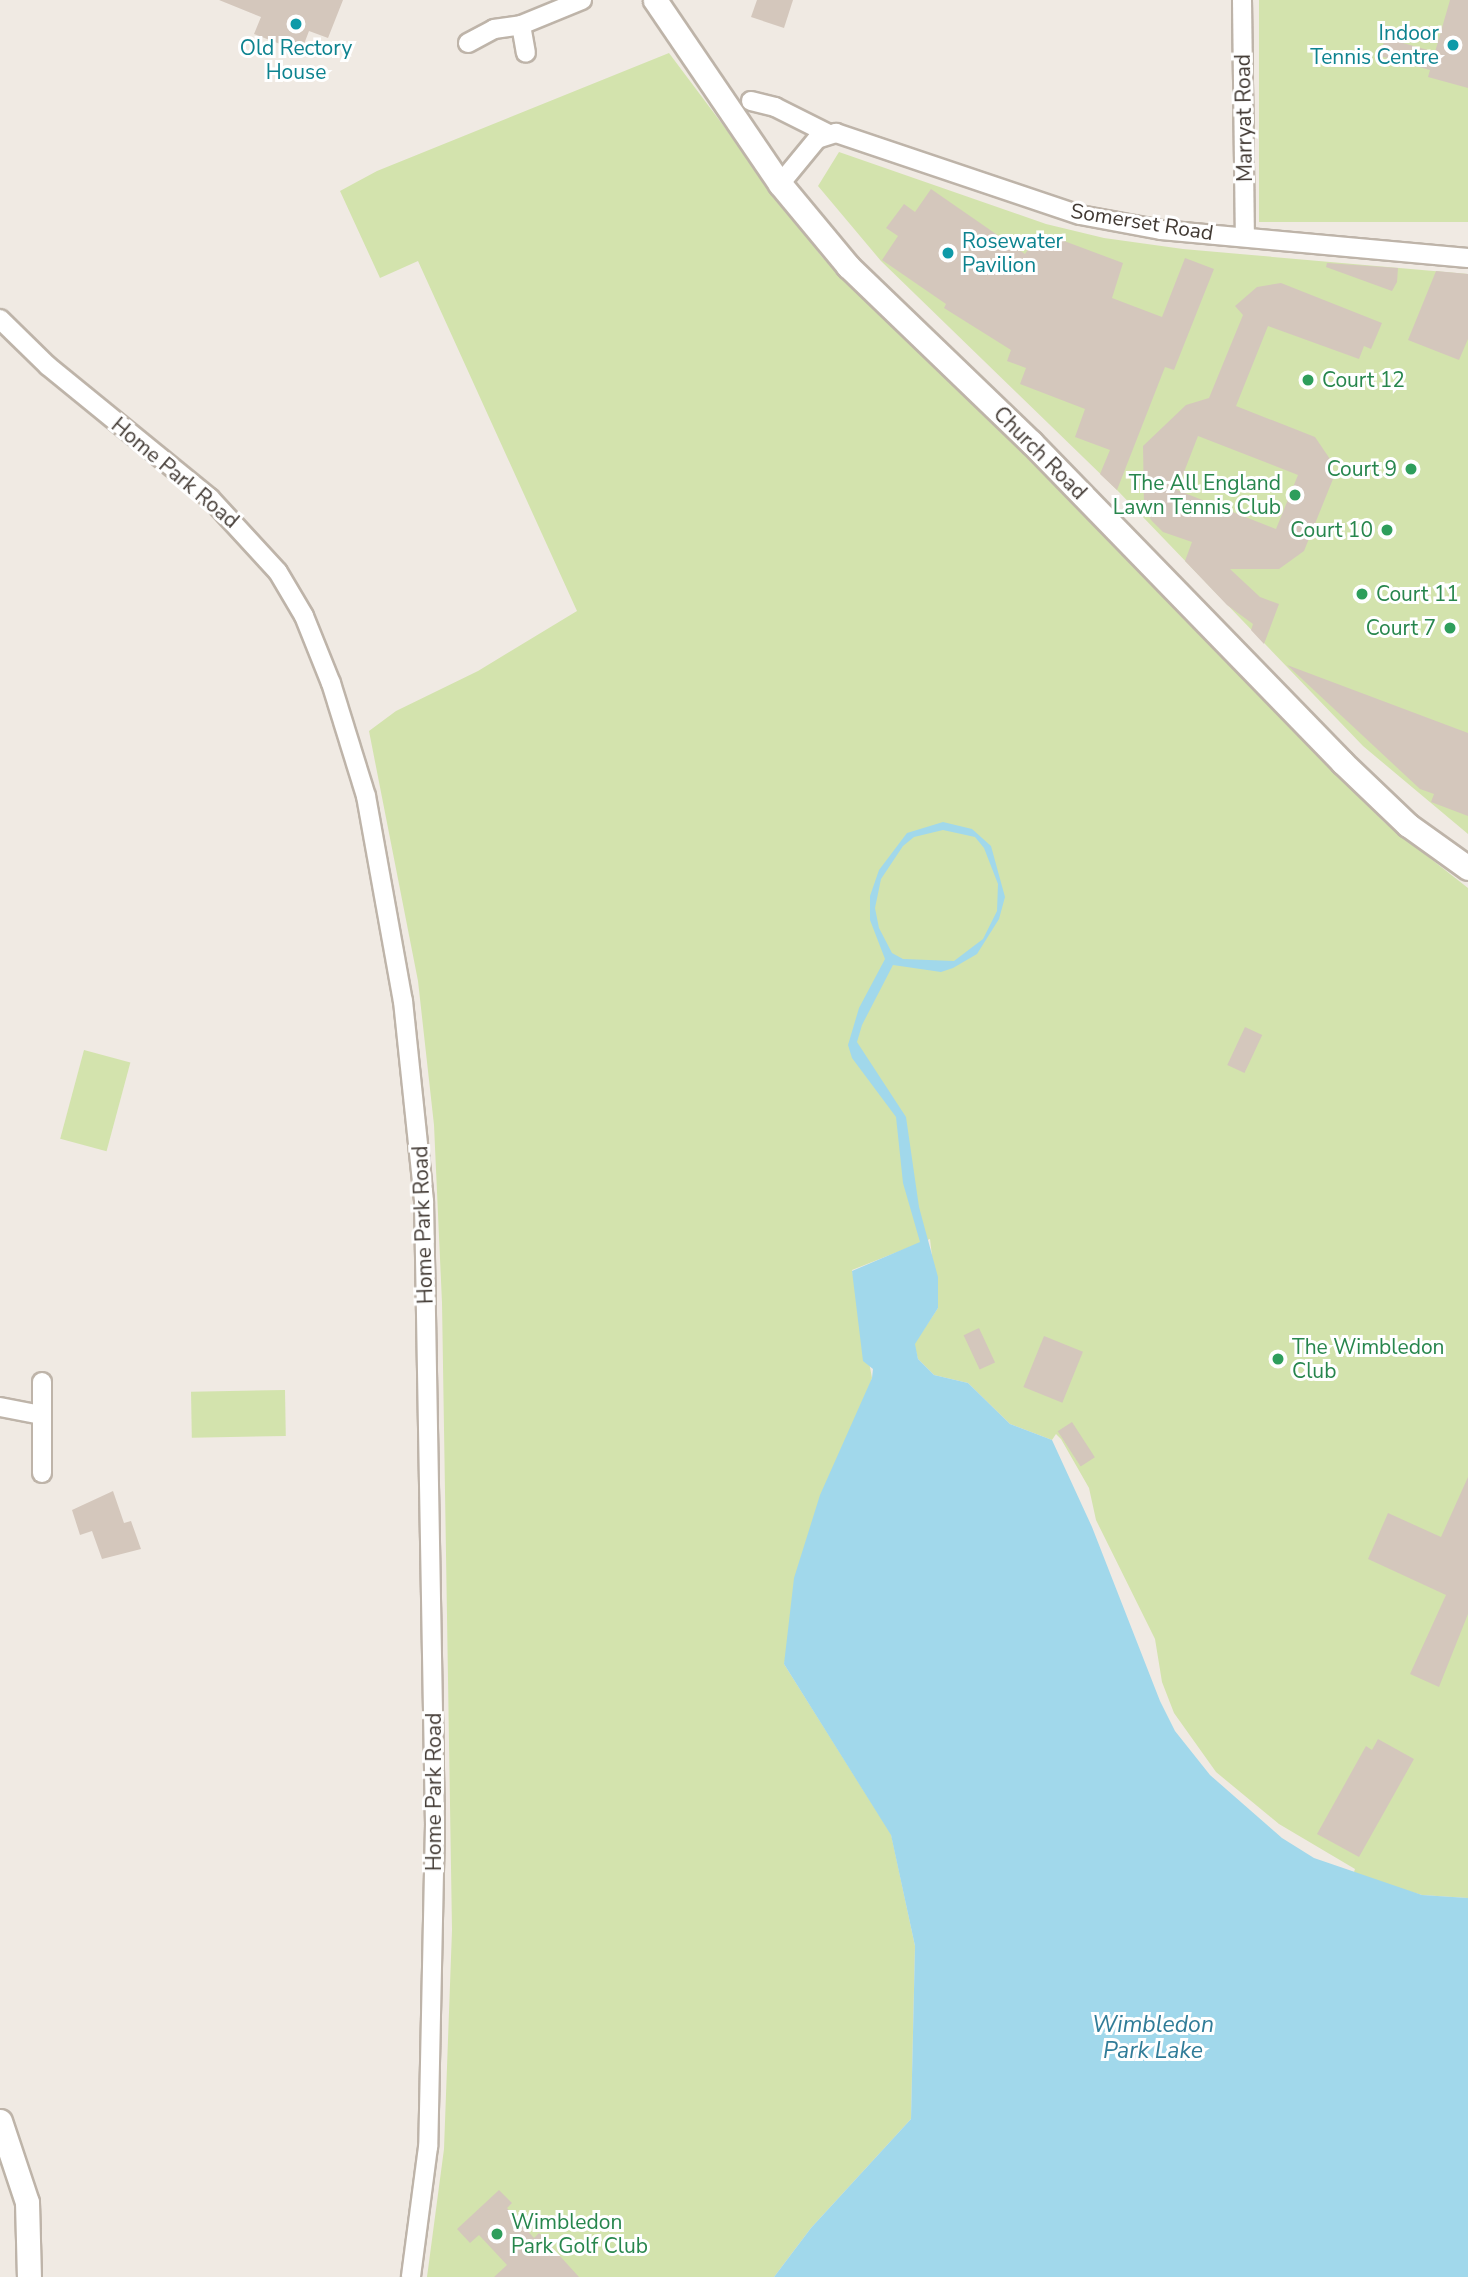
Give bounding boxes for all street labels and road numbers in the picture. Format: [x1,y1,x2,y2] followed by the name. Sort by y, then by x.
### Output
[1230,54,1258,182] street label: Marryat Road
[1069,198,1215,246] street label: Somerset Road
[988,401,1092,505] street label: Church Road
[106,412,244,534] street label: Home Park Road
[408,1145,438,1305] street label: Home Park Road
[421,1713,447,1871] street label: Home Park Road

